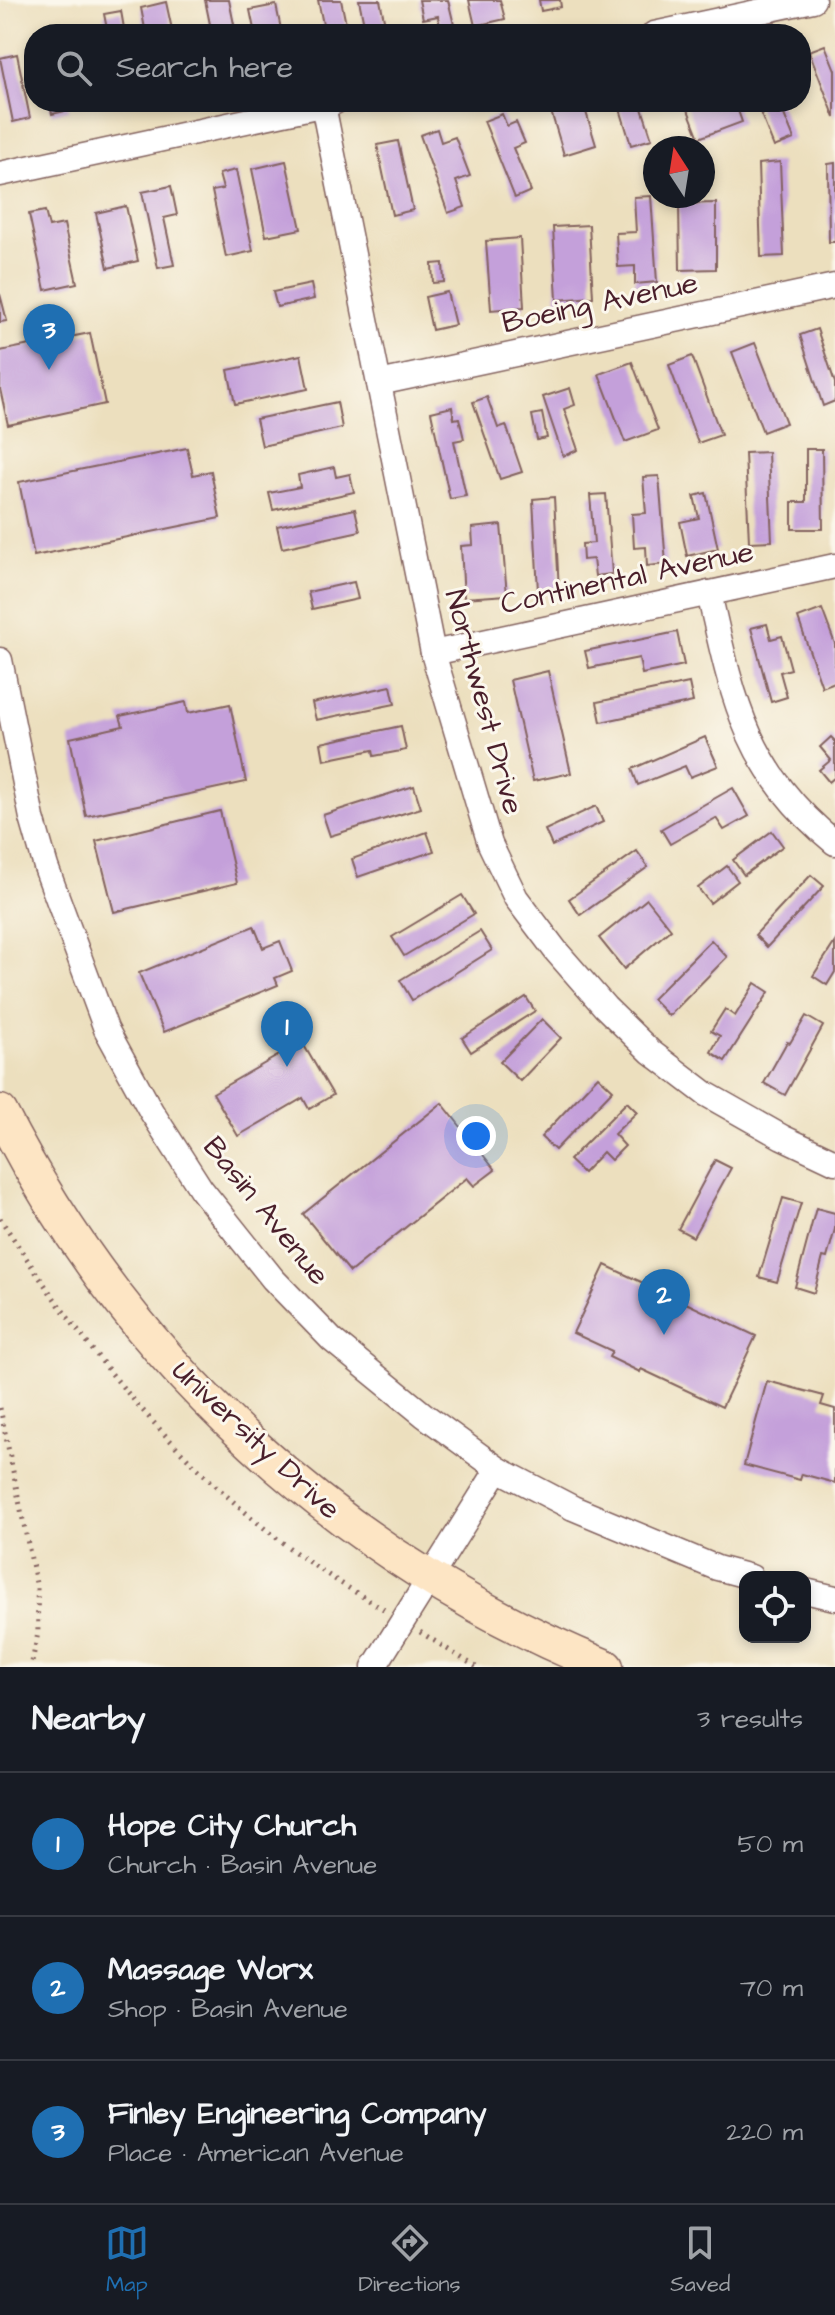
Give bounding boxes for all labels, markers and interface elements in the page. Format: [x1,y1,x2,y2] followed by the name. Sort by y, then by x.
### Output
[24,24,811,112] search box
[52,46,96,90] icon: search
[116,47,293,89] text: Search here
[643,136,715,208] north arrow
[498,262,702,345] street label: Boeing Avenue
[23,304,75,370] pin: 3
[497,531,757,625] street label: Continental Avenue
[434,585,534,819] street label: Northwest Drive
[261,1001,313,1067] pin: 1
[456,1116,496,1156] your location
[193,1128,339,1294] street label: Basin Avenue
[638,1269,690,1335] pin: 2
[162,1351,350,1530] street label: University Drive
[739,1571,811,1643] map controls
[739,1571,811,1643] button: locate
[32,1695,146,1743] text: Nearby
[697,1701,803,1737] text: 3 results
[108,1805,356,1847] text: Hope City Church
[56,1826,60,1862] text: 1
[738,1826,803,1862] text: 50 m
[108,1847,377,1883] text: Church · Basin Avenue
[108,1949,313,1991] text: Massage Worx
[51,1970,65,2006] text: 2
[740,1970,803,2006] text: 70 m
[108,1991,348,2027] text: Shop · Basin Avenue
[108,2093,486,2135] text: Finley Engineering Company
[51,2114,65,2150] text: 3
[726,2114,803,2150] text: 220 m
[108,2135,404,2171] text: Place · American Avenue
[105,2221,149,2300] tab: Map
[358,2221,461,2300] tab: Directions
[670,2221,730,2300] tab: Saved

